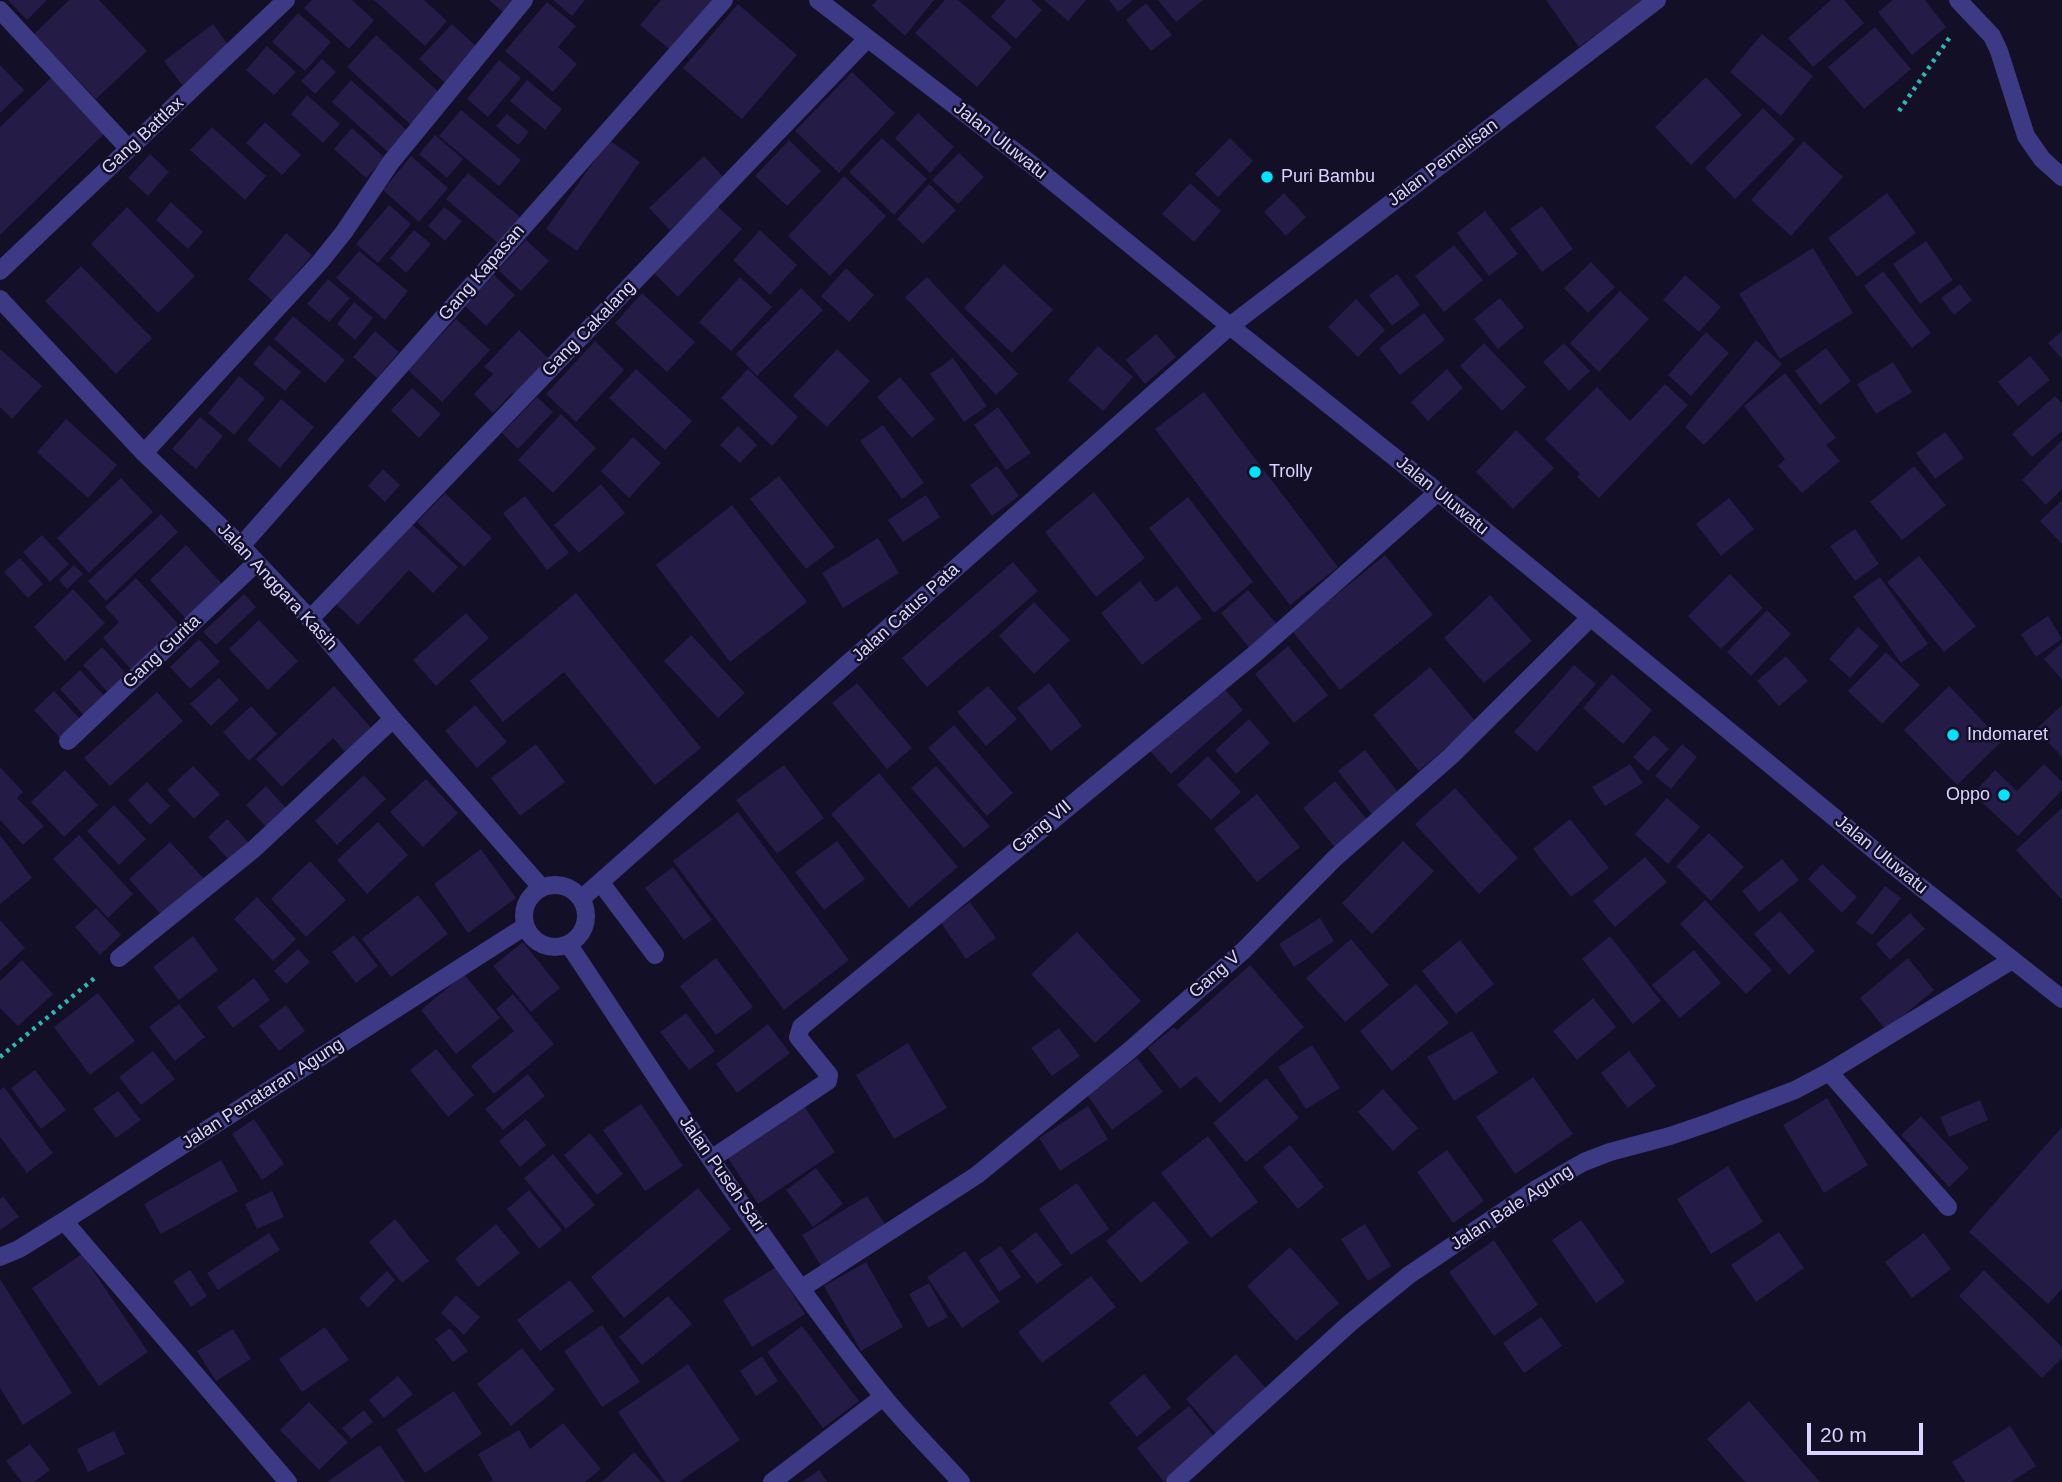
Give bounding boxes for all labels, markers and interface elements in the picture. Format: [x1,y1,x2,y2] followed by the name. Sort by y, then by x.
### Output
[98,93,188,179] street label: Gang Battlax
[949,98,1051,184] street label: Jalan Uluwatu
[1384,115,1502,211] street label: Jalan Pemelisan
[1281,166,1375,188] place label: Puri Bambu
[1259,169,1275,185] marker: Puri Bambu
[434,221,530,325] street label: Gang Kapasan
[538,277,640,381] street label: Gang Cakalang
[1391,452,1493,540] street label: Jalan Uluwatu
[1269,461,1312,483] place label: Trolly
[1247,464,1263,480] marker: Trolly
[212,519,342,655] street label: Jalan Anggara Kasih
[848,559,964,667] street label: Jalan Catus Pata
[119,611,205,693] street label: Gang Gurita
[1967,724,2048,746] place label: Indomaret
[1945,727,1961,743] marker: Indomaret
[1946,784,1990,806] place label: Oppo
[1996,787,2012,803] marker: Oppo
[1008,796,1076,858] street label: Gang VII
[1830,811,1932,899] street label: Jalan Uluwatu
[1185,947,1245,1003] street label: Gang V
[178,1034,348,1154] street label: Jalan Penataran Agung
[674,1112,770,1236] street label: Jalan Puseh Sari
[1447,1161,1577,1255] street label: Jalan Bale Agung
[1810,1408,1926,1452] scale bar
[1820,1423,1867,1446] text: 20 m

